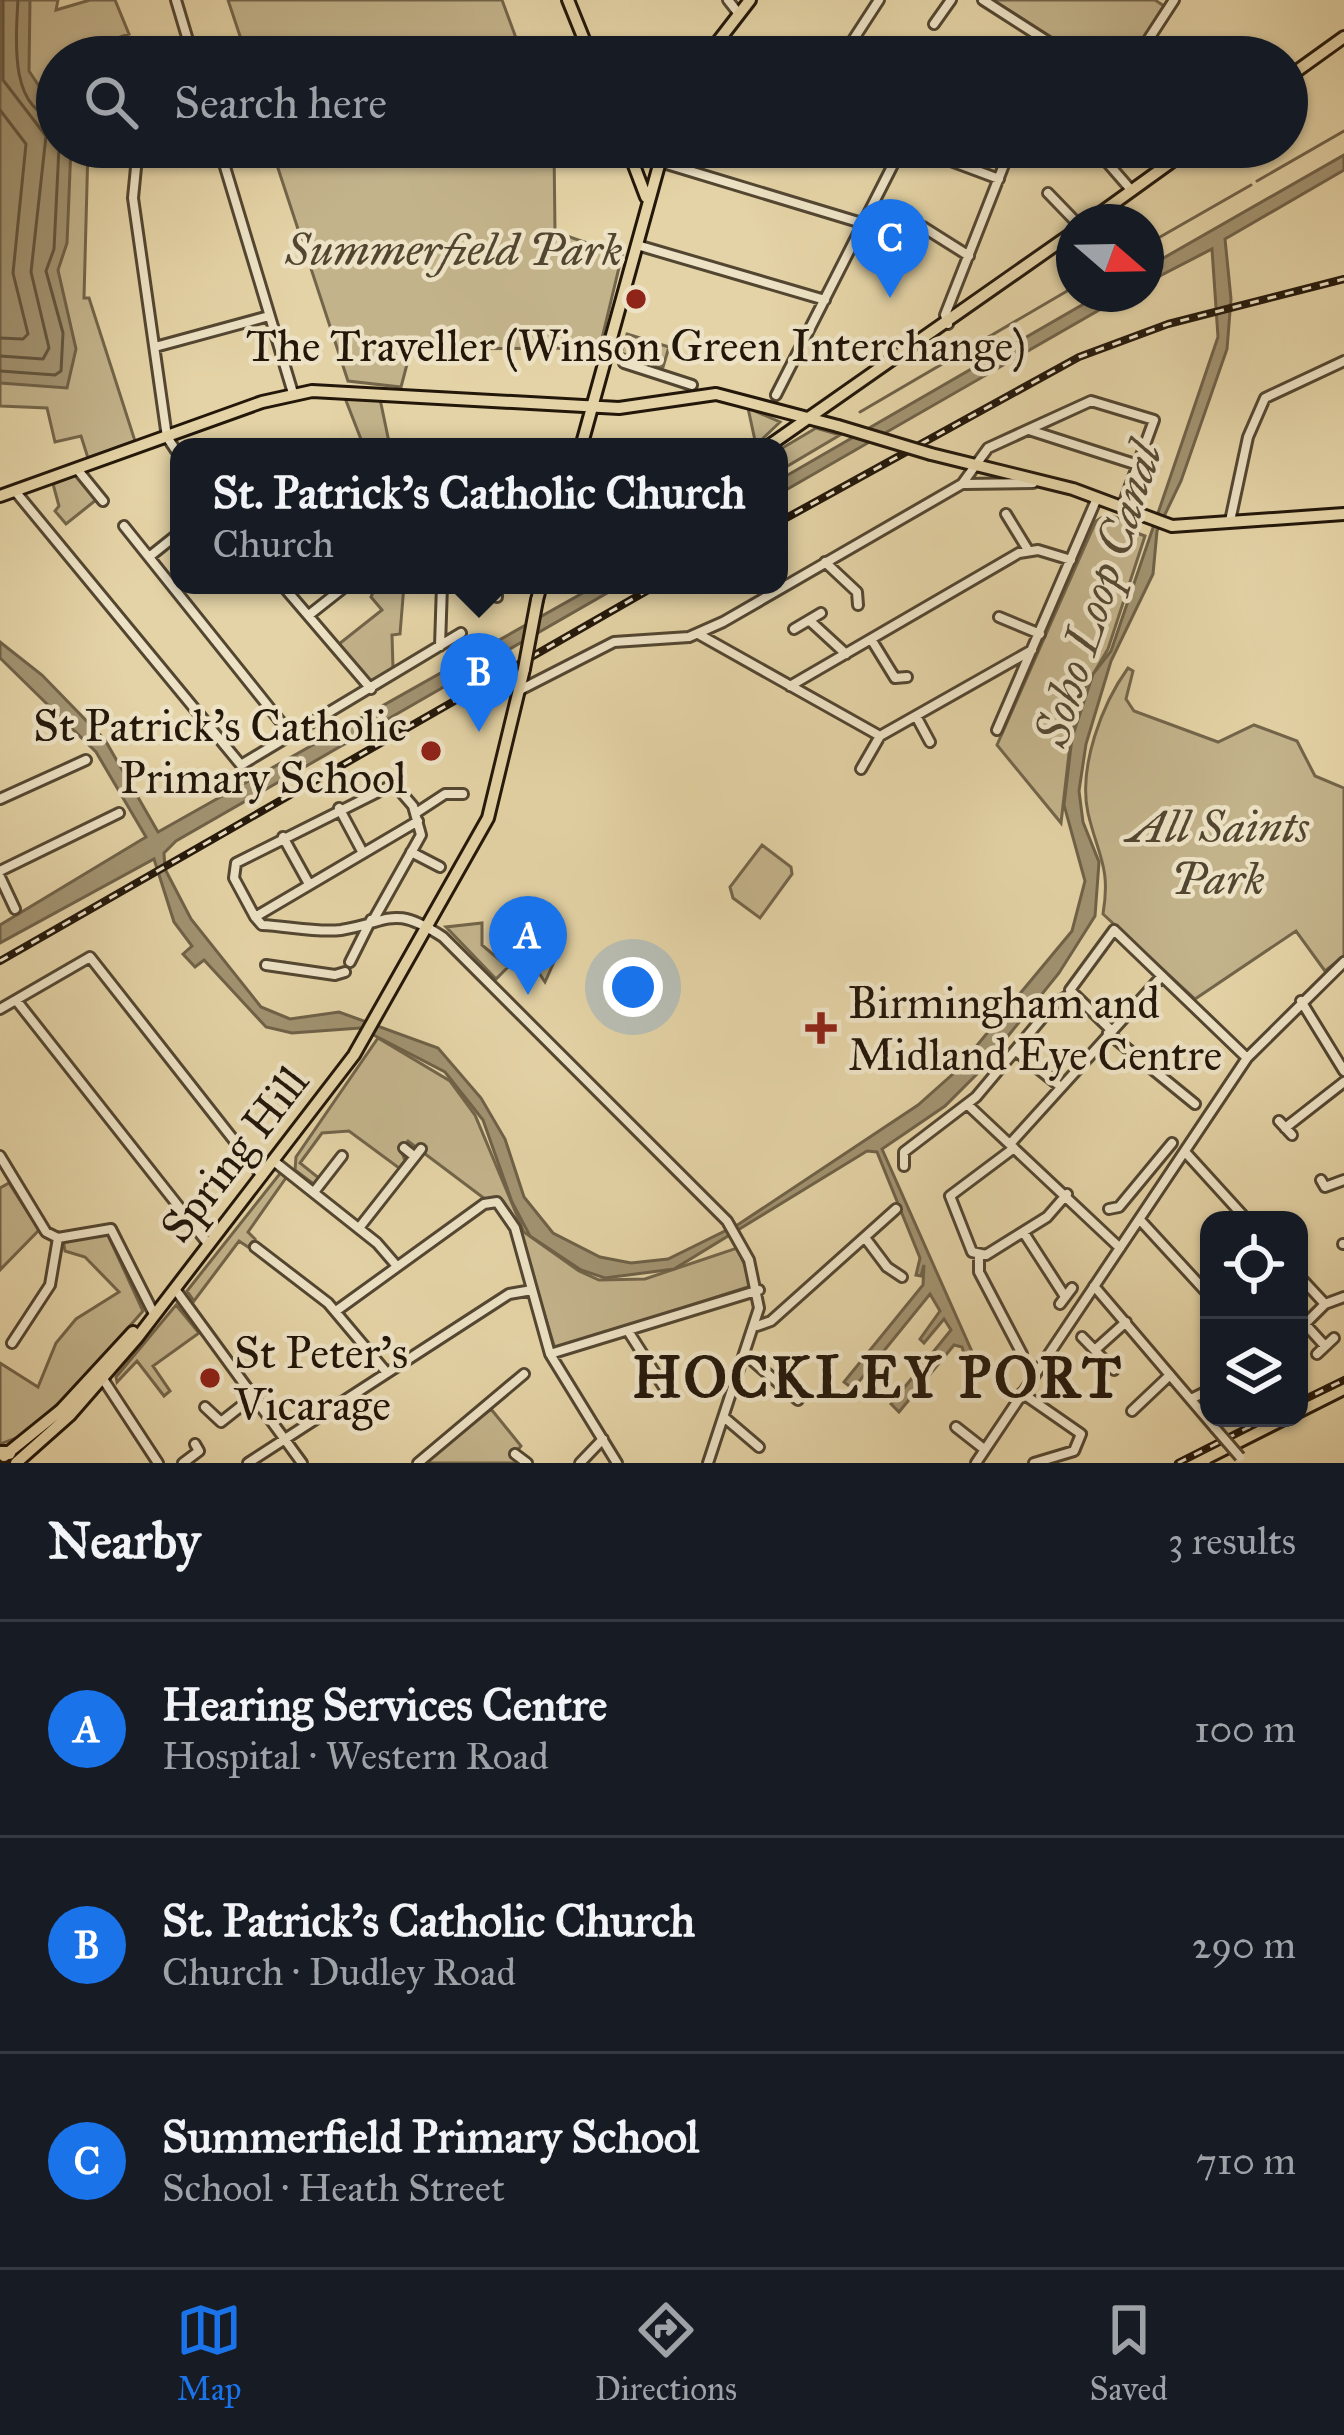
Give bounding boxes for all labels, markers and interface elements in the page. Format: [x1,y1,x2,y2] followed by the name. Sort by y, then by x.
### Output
[36,36,1308,168] search box
[78,69,144,135] icon: search
[174,75,387,130] text: Search here
[851,199,929,298] pin: C
[1056,204,1164,312] north arrow
[285,222,622,278] park label: Summerfield Park
[623,286,649,312] marker: The Traveller (Winson Green Interchange)
[246,318,1026,373] place label: The Traveller (Winson Green Interchange)
[1021,431,1177,754] water label: Soho Loop Canal
[170,438,788,594] popup
[212,465,746,520] text: St. Patrick's Catholic Church
[212,520,334,568] text: Church
[440,633,518,732] pin: B
[33,698,408,805] place label: St Patrick's Catholic Primary School
[418,738,444,764] marker: St Patrick's Catholic Primary School
[1123,799,1310,906] park label: All Saints Park
[489,896,567,995] pin: A
[603,957,663,1017] your location
[848,975,1222,1082] place label: Birmingham and Midland Eye Centre
[805,1012,837,1044] marker: Birmingham and Midland Eye Centre
[148,1054,320,1253] street label: Spring Hill
[1200,1211,1308,1427] map controls
[1200,1211,1308,1319] button: locate
[1200,1319,1308,1427] button: layers
[233,1325,408,1432] place label: St Peter's Vicarage
[632,1343,1124,1413] district label: HOCKLEY PORT
[197,1365,223,1391] marker: St Peter's Vicarage
[48,1510,200,1572] text: Nearby
[1168,1517,1296,1565] text: 3 results
[162,1677,607,1732] text: Hearing Services Centre
[74,1705,100,1753] text: A
[1194,1705,1296,1753] text: 100 m
[162,1732,549,1780] text: Hospital · Western Road
[162,1893,695,1948] text: St. Patrick's Catholic Church
[74,1921,100,1969] text: B
[1192,1921,1296,1969] text: 290 m
[162,1948,516,1996] text: Church · Dudley Road
[162,2109,699,2164] text: Summerfield Primary School
[74,2137,100,2185] text: C
[1196,2137,1296,2185] text: 710 m
[162,2164,505,2212] text: School · Heath Street
[176,2297,242,2409] tab: Map
[595,2297,737,2409] tab: Directions
[1089,2297,1168,2409] tab: Saved

